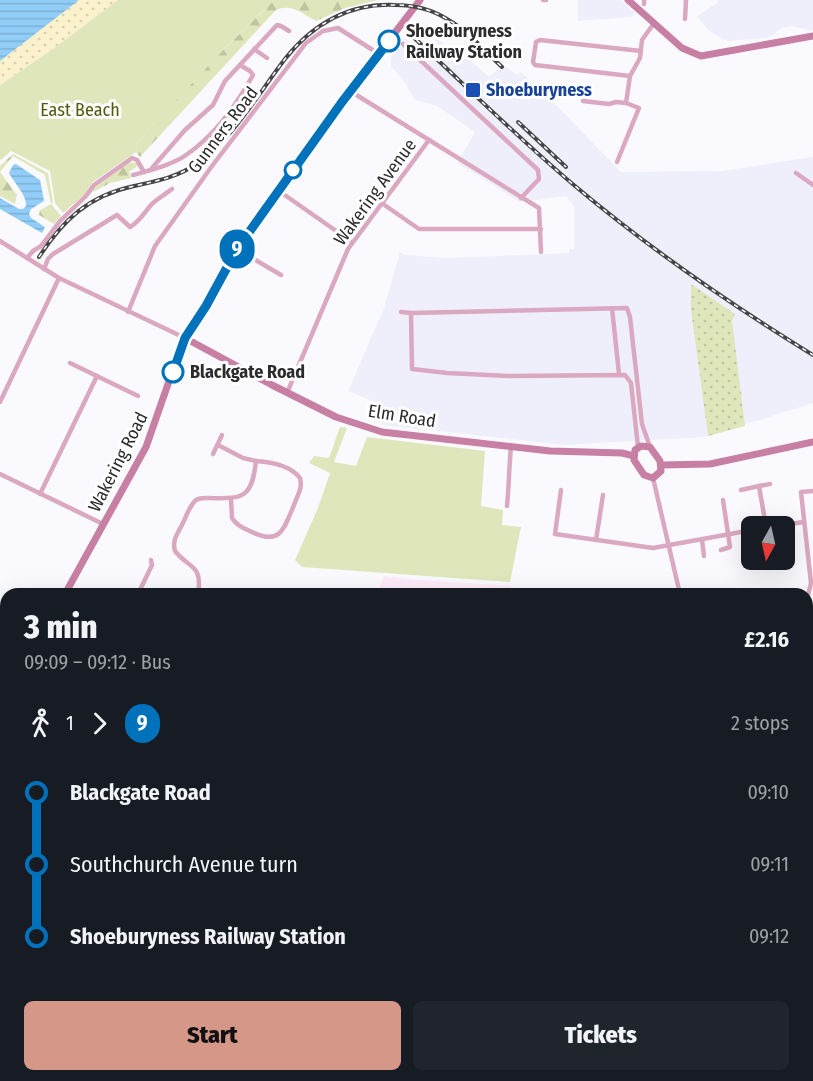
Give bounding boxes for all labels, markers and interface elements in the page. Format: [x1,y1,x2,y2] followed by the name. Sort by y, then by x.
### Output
[406,20,522,63] place label: Shoeburyness Railway Station
[378,30,400,52] marker: Shoeburyness Railway Station
[486,79,592,101] place label: Shoeburyness
[464,81,482,99] marker: Shoeburyness
[183,82,263,178] street label: Gunners Road
[40,99,120,121] park label: East Beach
[329,134,421,249] street label: Wakering Avenue
[284,161,302,179] unlabelled marker
[218,230,256,268] line badge: 9
[232,236,242,262] text: 9
[162,361,184,383] marker: Blackgate Road
[190,361,305,383] place label: Blackgate Road
[366,400,438,432] street label: Elm Road
[83,408,153,516] street label: Wakering Road
[741,516,795,570] north arrow
[741,516,795,570] map controls
[24,607,97,647] text: 3 min
[744,626,789,653] text: £2.16
[24,650,171,674] text: 09:09 – 09:12 · Bus
[24,707,57,740] icon: walk
[83,707,116,740] icon: forward
[137,710,148,736] text: 9
[66,711,74,735] text: 1
[731,711,789,735] text: 2 stops
[70,779,211,806] text: Blackgate Road
[747,780,789,804] text: 09:10
[70,851,298,878] text: Southchurch Avenue turn
[750,852,789,876] text: 09:11
[70,923,346,950] text: Shoeburyness Railway Station
[749,924,789,948] text: 09:12
[24,1001,401,1070] button: Start
[413,1001,789,1070] button: Tickets

